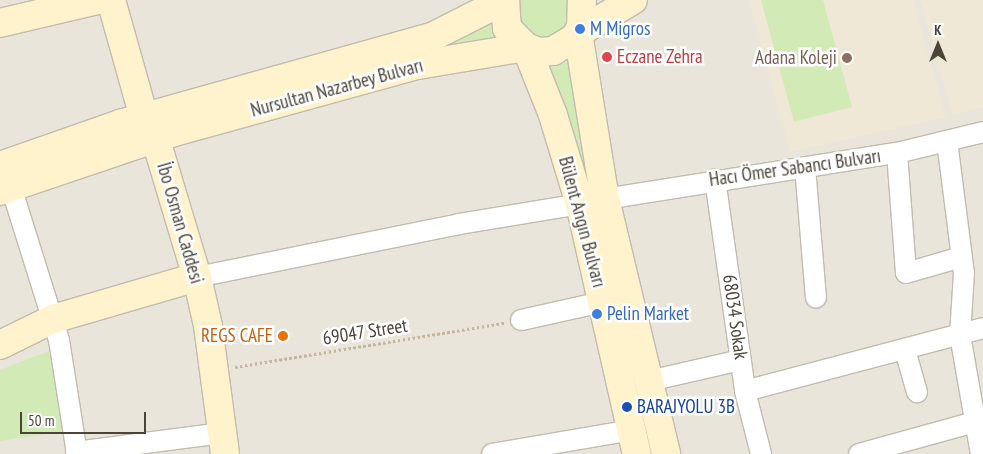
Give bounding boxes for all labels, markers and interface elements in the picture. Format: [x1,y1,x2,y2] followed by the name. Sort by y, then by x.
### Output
[590,18,650,40] place label: M Migros
[913,20,963,70] north arrow
[934,21,942,39] text: K
[574,23,586,35] marker: M Migros
[617,46,703,68] place label: Eczane Zehra
[755,47,837,69] place label: Adana Koleji
[601,51,613,63] marker: Eczane Zehra
[841,52,853,64] marker: Adana Koleji
[248,54,426,122] street label: Nursultan Nazarbey Bulvarı
[708,145,882,191] street label: Hacı Ömer Sabancı Bulvarı
[554,154,610,290] street label: Bülent Angın Bulvarı
[152,160,208,286] street label: İbo Osman Caddesi
[718,273,752,361] street label: 68034 Sokak
[607,303,689,325] place label: Pelin Market
[591,308,603,320] marker: Pelin Market
[321,314,409,350] street label: 69047 Street
[201,325,273,347] place label: REGS CAFE
[277,330,289,342] marker: REGS CAFE
[637,396,735,418] place label: BARAJYOLU 3B
[621,401,633,413] marker: BARAJYOLU 3B
[22,402,149,434] scale bar
[28,411,54,430] text: 50 m

